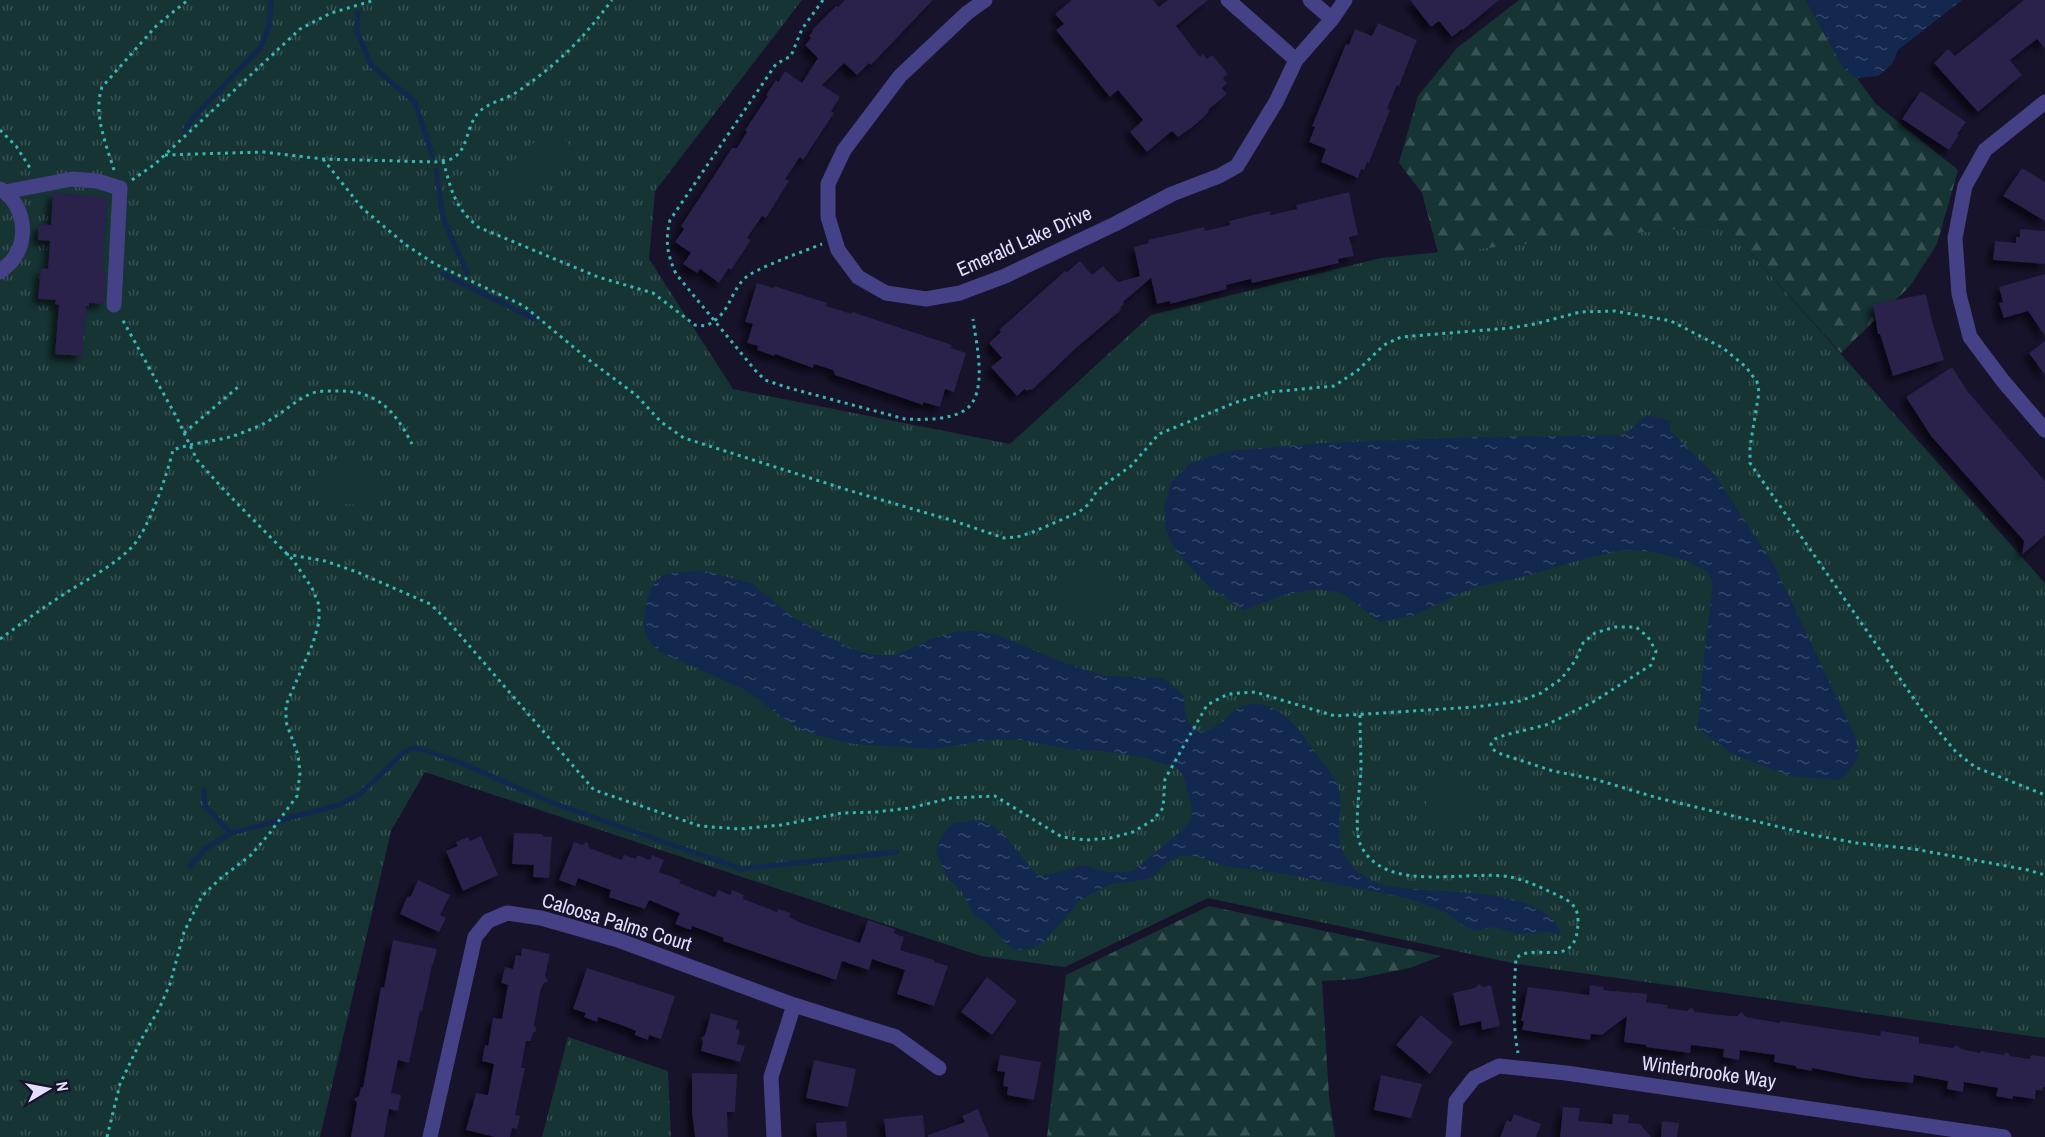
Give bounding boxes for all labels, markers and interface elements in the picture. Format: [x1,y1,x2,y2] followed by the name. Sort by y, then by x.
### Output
[952,199,1095,282] street label: Emerald Lake Drive
[539,886,696,957] street label: Caloosa Palms Court
[1640,1049,1779,1094] street label: Winterbrooke Way
[18,1059,78,1119] north arrow
[51,1080,74,1093] text: N

